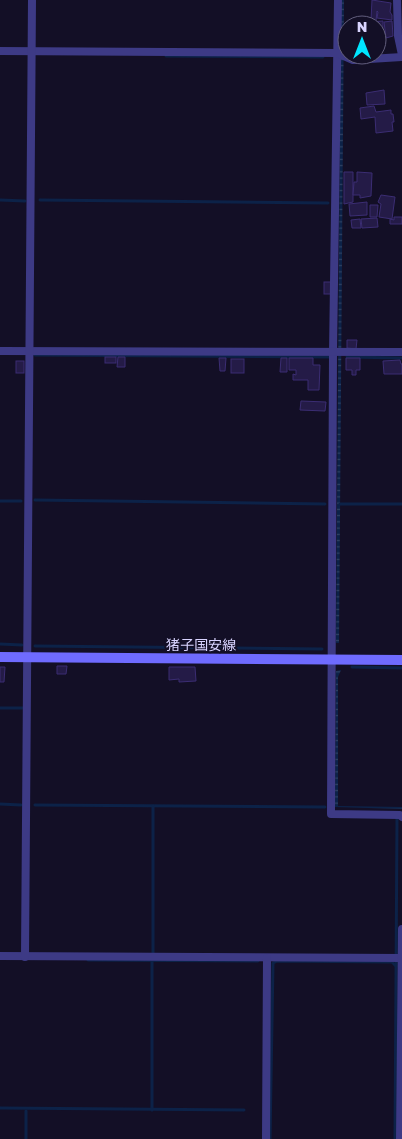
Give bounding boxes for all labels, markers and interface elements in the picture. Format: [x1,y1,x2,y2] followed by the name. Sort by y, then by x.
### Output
[337,15,387,65] north arrow
[357,18,367,35] text: N
[166,636,236,653] street label: 猪子国安線

